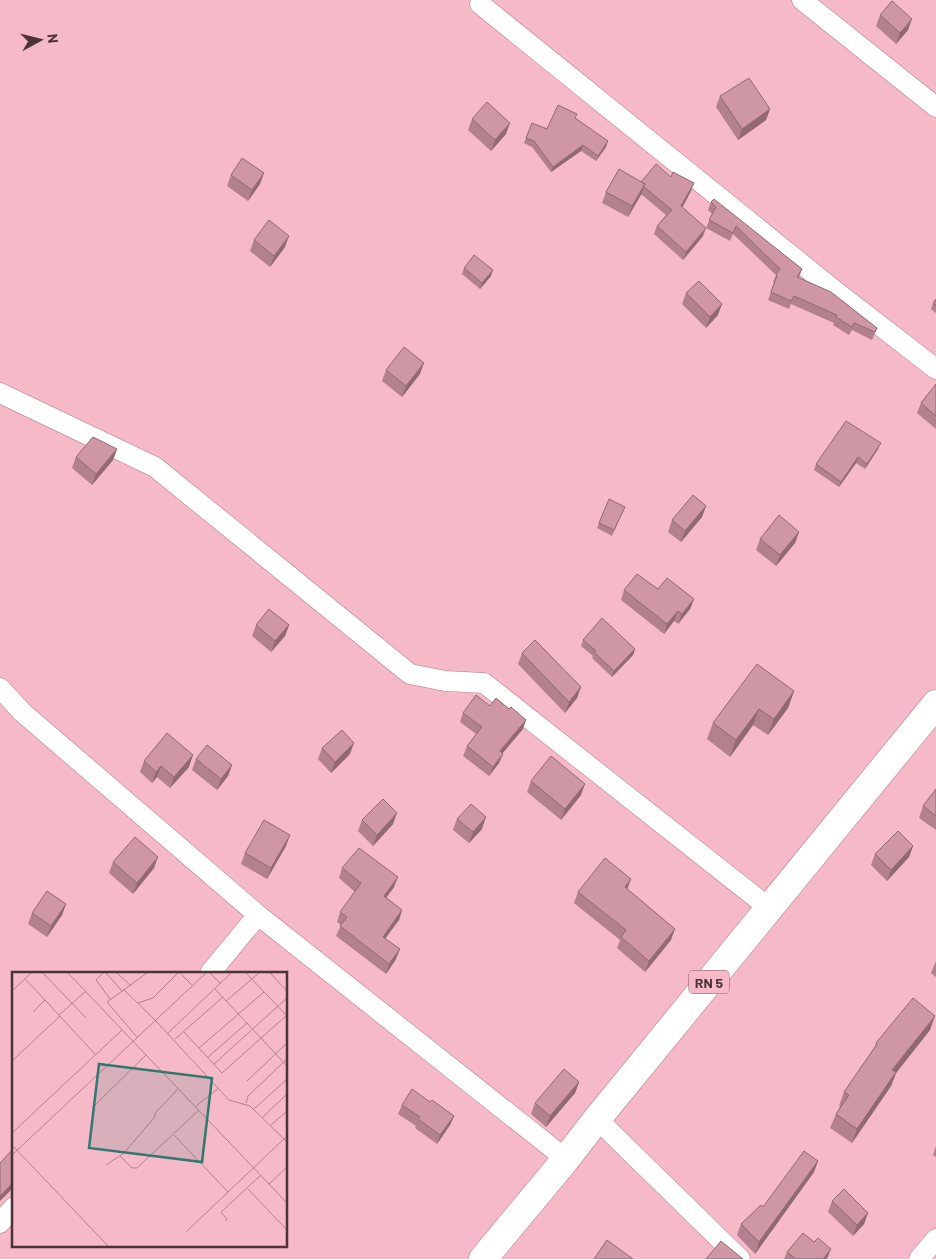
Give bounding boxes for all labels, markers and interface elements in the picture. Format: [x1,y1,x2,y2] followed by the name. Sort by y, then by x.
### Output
[15,15,65,65] north arrow
[44,33,62,44] text: N
[689,970,729,994] road number: RN 5
[12,972,288,1246] inset map

